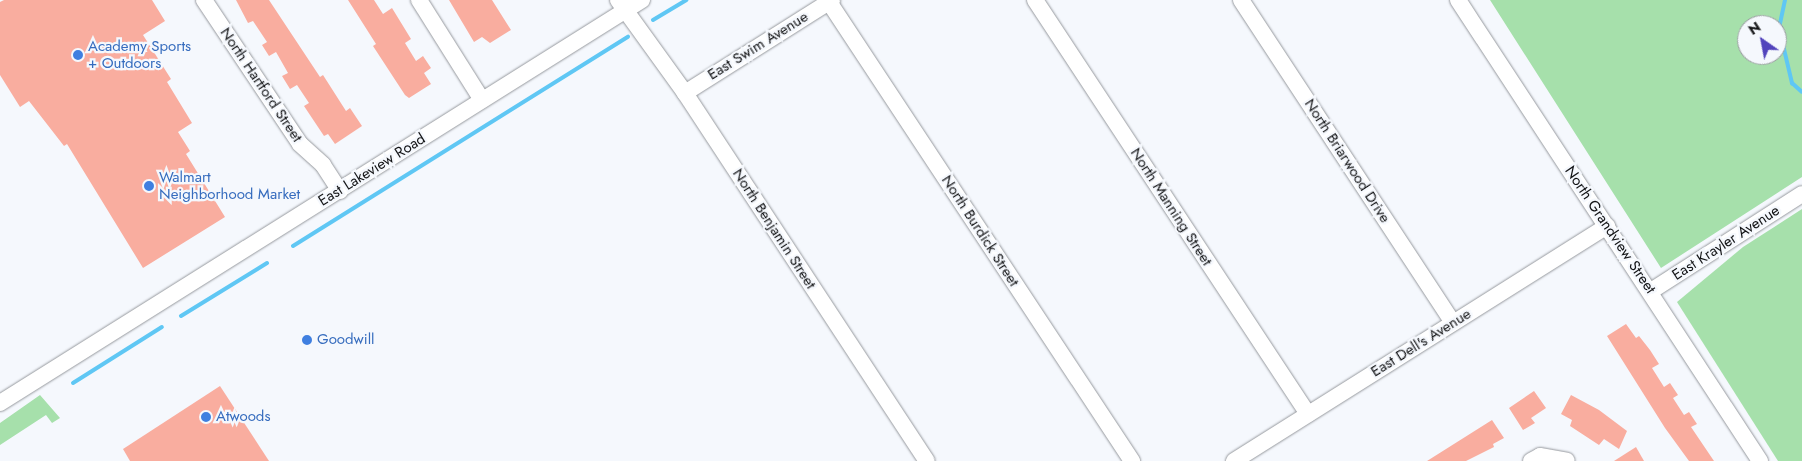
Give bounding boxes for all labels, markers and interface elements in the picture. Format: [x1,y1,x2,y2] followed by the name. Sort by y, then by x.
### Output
[705,8,811,84] street label: East Swim Avenue
[1737,15,1787,65] north arrow
[1744,17,1764,40] text: N
[216,24,306,146] street label: North Hartford Street
[88,37,191,72] place label: Academy Sports + Outdoors
[72,49,84,61] marker: Academy Sports + Outdoors
[1300,96,1394,226] street label: North Briarwood Drive
[315,130,429,210] street label: East Lakeview Road
[1126,145,1216,269] street label: North Manning Street
[1561,163,1659,297] street label: North Grandview Street
[728,166,820,292] street label: North Benjamin Street
[159,168,300,203] place label: Walmart Neighborhood Market
[937,172,1023,290] street label: North Burdick Street
[143,180,155,192] marker: Walmart Neighborhood Market
[1669,202,1783,284] street label: East Krayler Avenue
[1368,305,1474,381] street label: East Dell's Avenue
[317,331,375,349] place label: Goodwill
[301,334,313,346] marker: Goodwill
[216,408,270,426] place label: Atwoods
[200,411,212,423] marker: Atwoods

